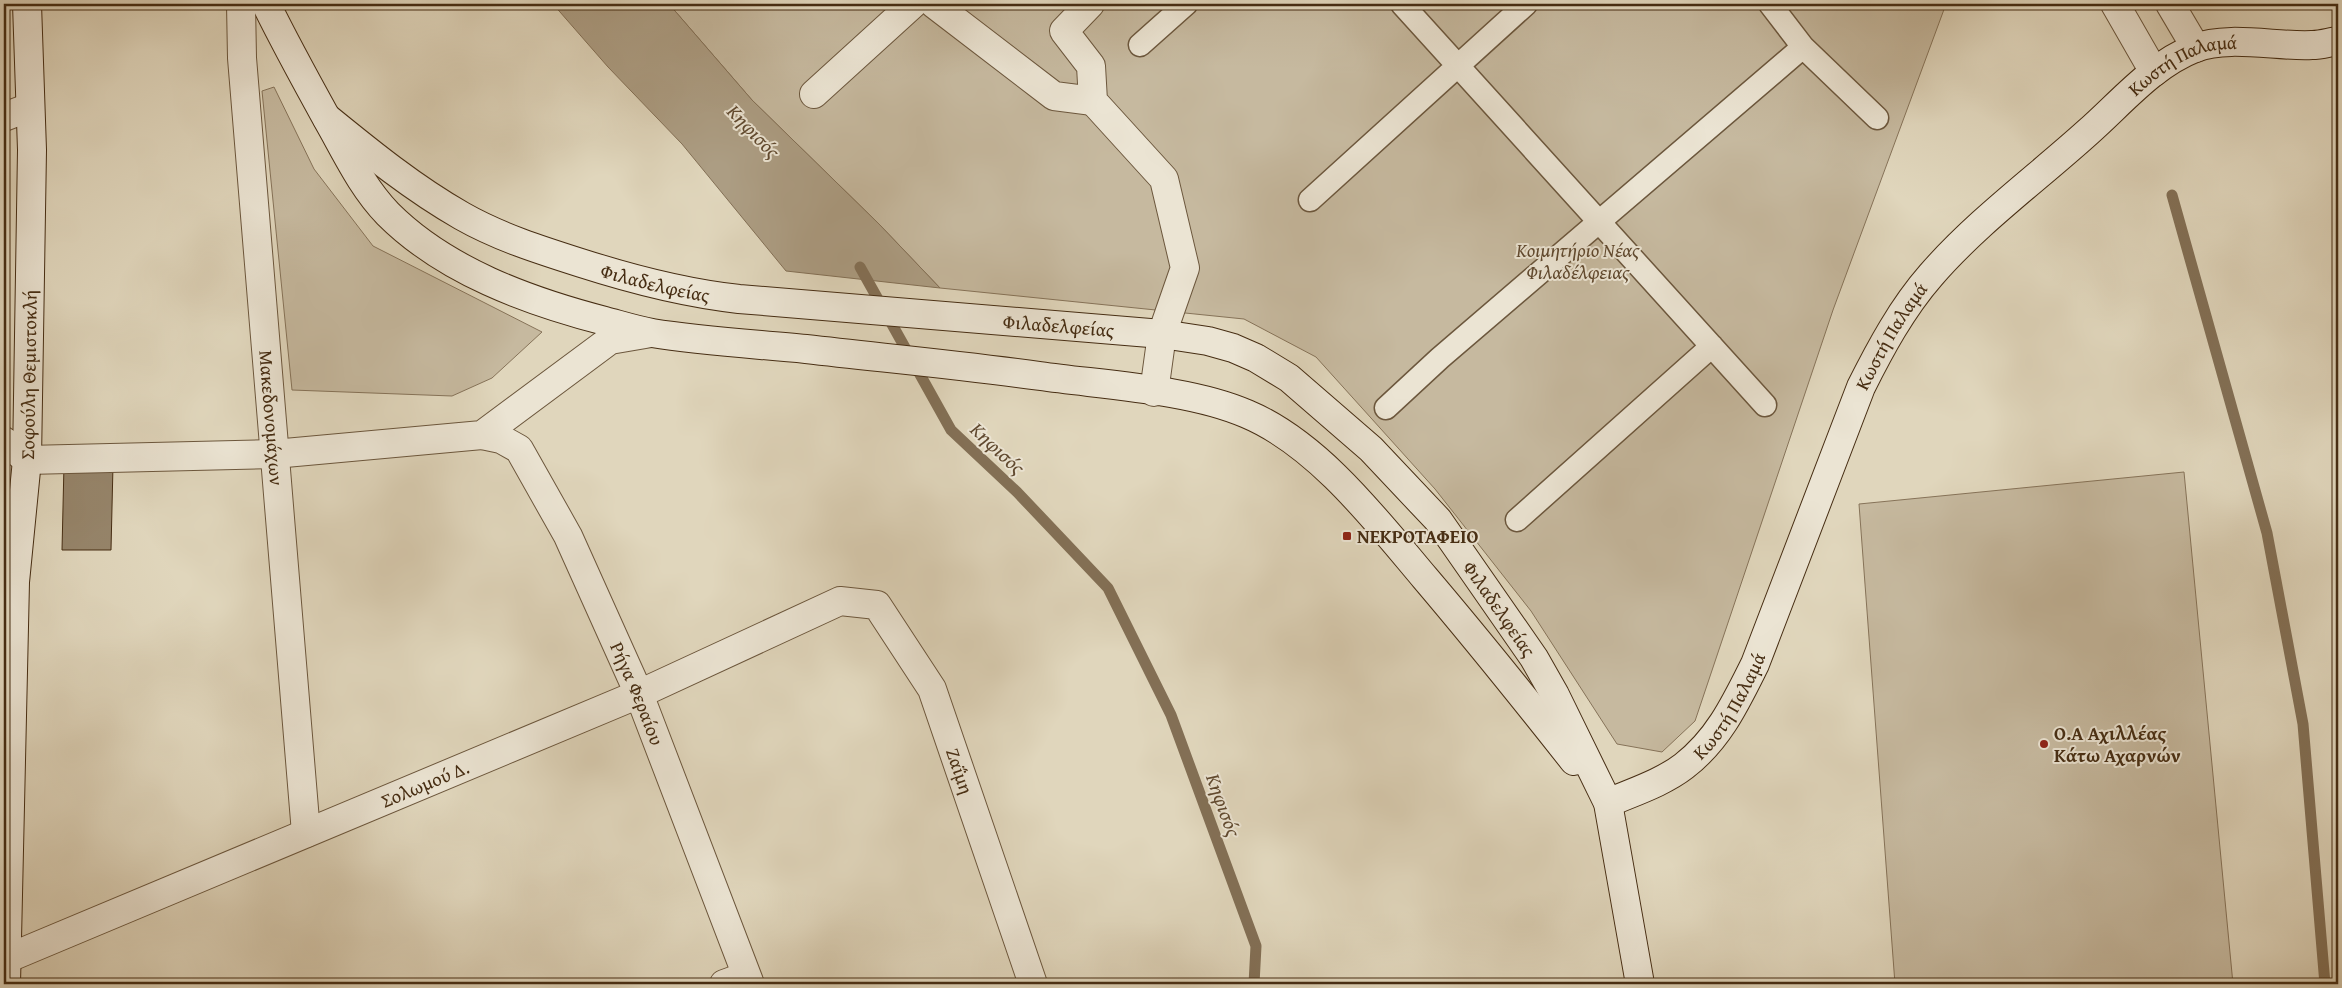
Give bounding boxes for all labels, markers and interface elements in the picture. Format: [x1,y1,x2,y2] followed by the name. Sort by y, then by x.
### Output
[2121,28,2237,102] street label: Κωστή Παλαμά
[720,97,788,165] water label: Κηφισός
[1515,236,1640,286] park label: Κοιμητήριο Νέας Φιλαδέλφειας
[597,256,712,309] street label: Φιλαδελφείας
[1848,276,1934,395] street label: Κωστή Παλαμά
[13,289,44,460] street label: Σοφούλη Θεμιστοκλή
[1002,307,1115,344] street label: Φιλαδελφείας
[252,349,291,487] street label: Μακεδονομάχων
[963,414,1033,482] water label: Κηφισός
[1357,522,1478,550] place label: ΝΕΚΡΟΤΑΦΕΙΟ
[1341,530,1353,542] marker: ΝΕΚΡΟΤΑΦΕΙΟ
[1456,555,1543,662] street label: Φιλαδελφείας
[603,637,671,749] street label: Ρήγα Φεραίου
[1686,648,1772,766] street label: Κωστή Παλαμά
[2054,719,2181,769] place label: Ο.Α Αχιλλέας Κάτω Αχαρνών
[2038,738,2050,750] marker: Ο.Α Αχιλλέας Κάτω Αχαρνών
[939,744,981,798] street label: Ζαΐμη
[376,753,473,815] street label: Σολωμού Δ.
[1199,768,1249,842] water label: Κηφισός

